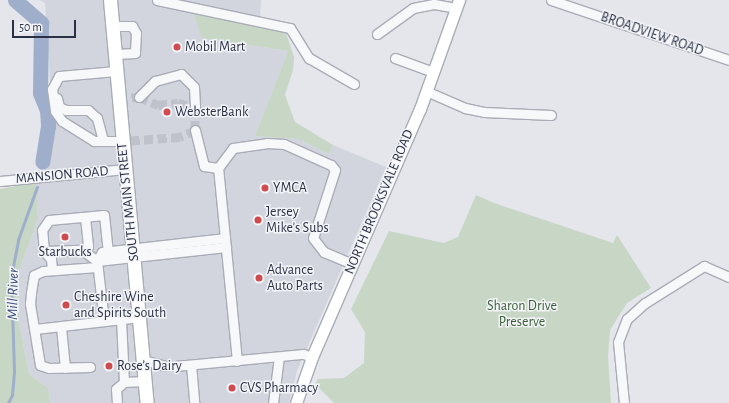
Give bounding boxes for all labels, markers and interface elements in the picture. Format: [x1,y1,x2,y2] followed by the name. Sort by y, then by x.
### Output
[598,9,706,59] street label: BROADVIEW ROAD
[14,12,78,38] scale bar
[19,21,42,33] text: 50 m
[185,39,245,55] place label: Mobil Mart
[172,42,182,52] marker: Mobil Mart
[175,104,248,120] place label: WebsterBank
[162,107,172,117] marker: WebsterBank
[341,127,417,277] street label: NORTH BROOKSVALE ROAD
[113,142,143,262] street label: SOUTH MAIN STREET
[15,163,109,187] street label: MANSION ROAD
[273,180,307,196] place label: YMCA
[260,183,270,193] marker: YMCA
[266,204,329,236] place label: Jersey Mike's Subs
[253,215,263,225] marker: Jersey Mike's Subs
[60,232,70,242] marker: Starbucks
[38,244,92,260] place label: Starbucks
[267,262,323,294] place label: Advance Auto Parts
[4,268,22,320] water label: Mill River
[254,273,264,283] marker: Advance Auto Parts
[74,289,166,322] place label: Cheshire Wine and Spirits South
[487,298,557,330] park label: Sharon Drive Preserve
[61,300,71,310] marker: Cheshire Wine and Spirits South
[117,358,182,374] place label: Rose’s Dairy
[104,361,114,371] marker: Rose’s Dairy
[240,380,318,396] place label: CVS Pharmacy
[227,383,237,393] marker: CVS Pharmacy

